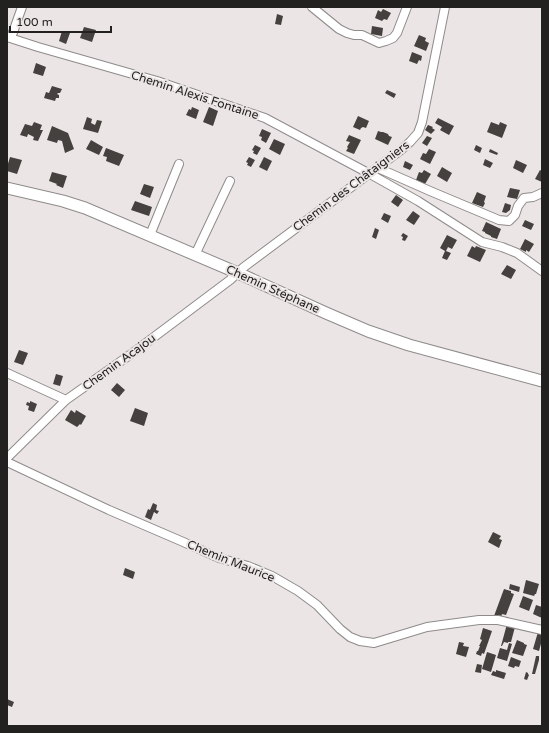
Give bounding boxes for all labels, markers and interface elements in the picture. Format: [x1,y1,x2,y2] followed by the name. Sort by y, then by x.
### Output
[10,8,111,34] scale bar
[16,15,53,29] text: 100 m
[129,68,261,122] street label: Chemin Alexis Fontaine
[290,138,412,234] street label: Chemin des Châtaigniers
[224,262,322,316] street label: Chemin Stéphane
[80,331,158,393] street label: Chemin Acajou
[185,537,277,585] street label: Chemin Maurice

